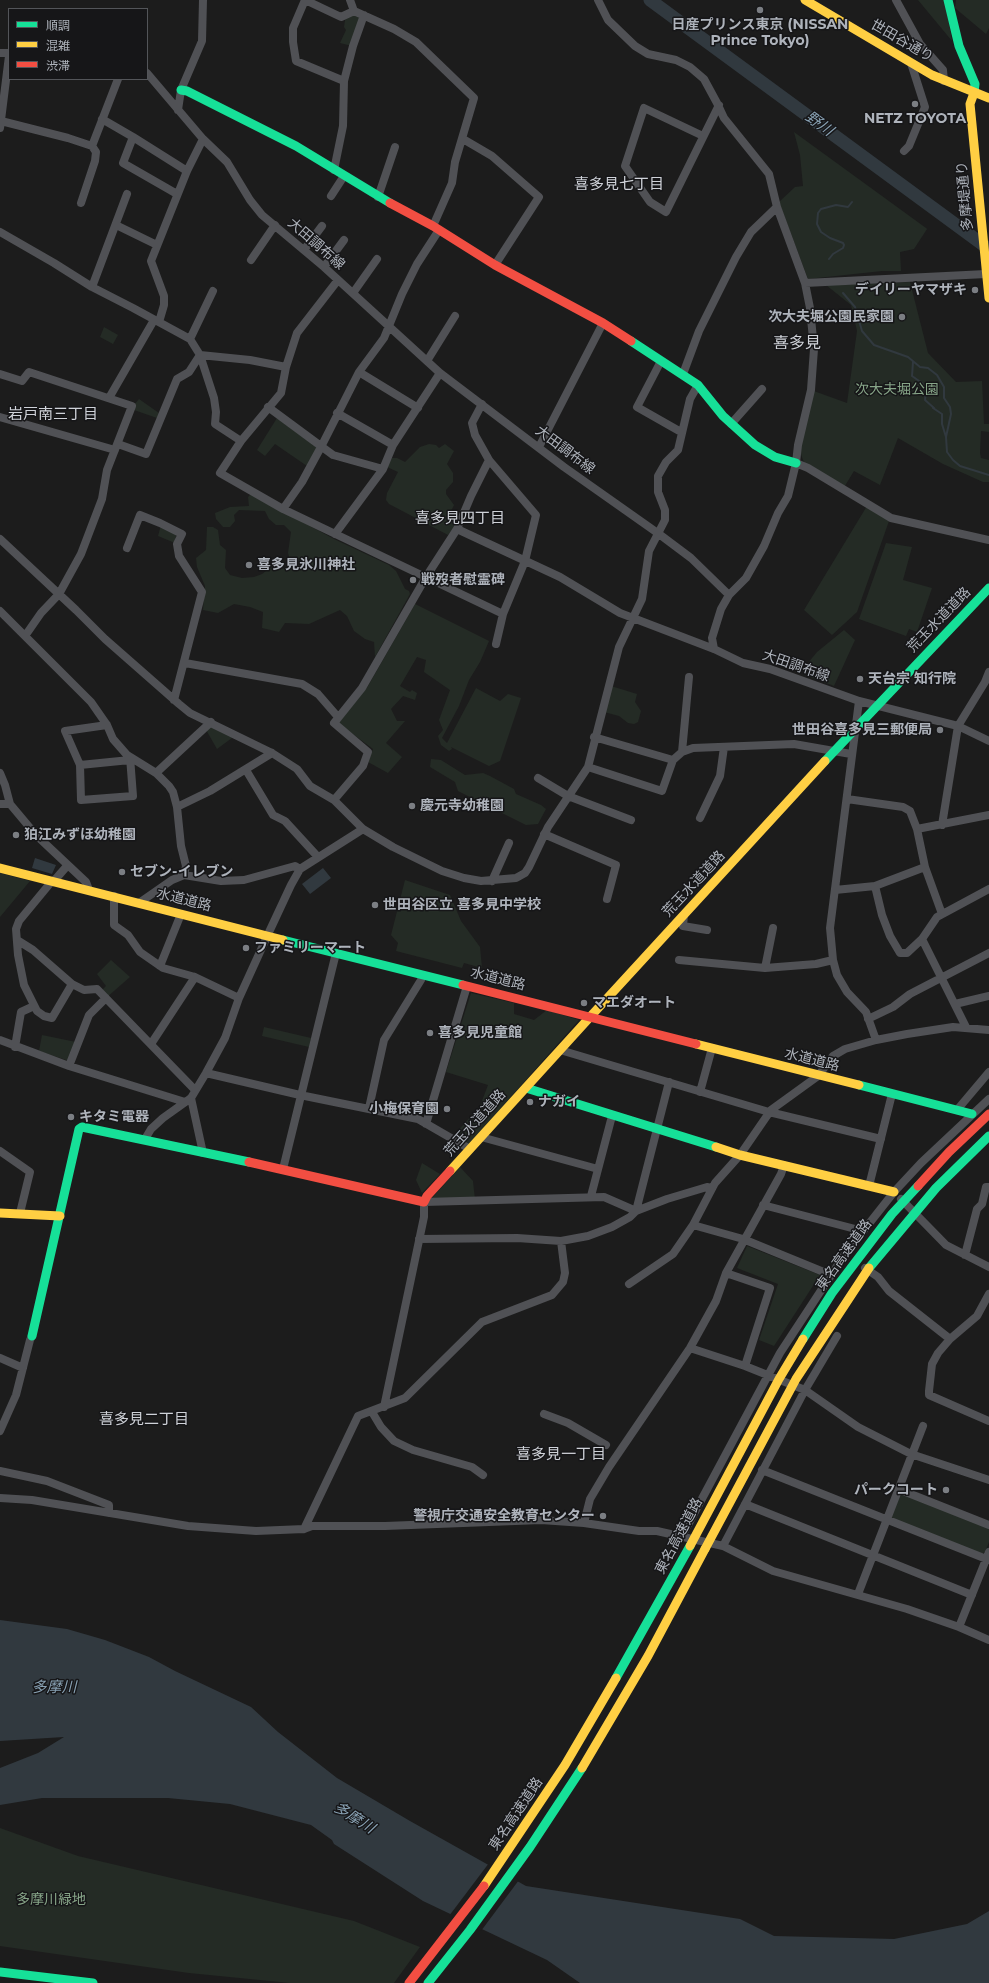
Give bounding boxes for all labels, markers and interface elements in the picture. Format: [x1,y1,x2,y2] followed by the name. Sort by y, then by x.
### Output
[755,5,765,15] marker: 日産プリンス東京 (NISSAN Prince Tokyo)
[8,8,148,80] legend
[867,16,937,66] street label: 世田谷通り
[672,17,848,50] place label: 日産プリンス東京 (NISSAN Prince Tokyo)
[46,18,70,33] text: 順調
[46,38,70,53] text: 混雑
[46,58,70,73] text: 渋滞
[910,99,920,109] marker: NETZ TOYOTA
[802,108,836,140] water label: 野川
[864,111,966,127] place label: NETZ TOYOTA
[954,160,976,232] street label: 多摩堤通り
[574,176,664,194] district label: 喜多見七丁目
[284,215,348,273] street label: 大田調布線
[855,282,967,298] place label: デイリーヤマザキ
[970,285,980,295] marker: デイリーヤマザキ
[768,309,894,325] place label: 次大夫堀公園民家園
[897,312,907,322] marker: 次大夫堀公園民家園
[773,333,821,353] district label: 喜多見
[855,382,939,398] park label: 次大夫堀公園
[8,406,98,424] district label: 岩戸南三丁目
[532,422,598,478] street label: 大田調布線
[415,510,505,528] district label: 喜多見四丁目
[257,557,355,573] place label: 喜多見氷川神社
[244,560,254,570] marker: 喜多見氷川神社
[421,572,505,588] place label: 戦歿者慰霊碑
[408,575,418,585] marker: 戦歿者慰霊碑
[904,584,974,656] street label: 荒玉水道道路
[760,647,832,685] street label: 大田調布線
[868,671,956,687] place label: 天台宗 知行院
[855,674,865,684] marker: 天台宗 知行院
[792,722,932,738] place label: 世田谷喜多見三郵便局
[935,725,945,735] marker: 世田谷喜多見三郵便局
[420,798,504,814] place label: 慶元寺幼稚園
[407,801,417,811] marker: 慶元寺幼稚園
[24,827,136,843] place label: 狛江みずほ幼稚園
[11,830,21,840] marker: 狛江みずほ幼稚園
[659,848,729,920] street label: 荒玉水道道路
[130,864,233,880] place label: セブン-イレブン
[117,867,127,877] marker: セブン-イレブン
[155,885,213,915] street label: 水道道路
[383,897,541,913] place label: 世田谷区立 喜多見中学校
[370,900,380,910] marker: 世田谷区立 喜多見中学校
[254,940,366,956] place label: ファミリーマート
[241,943,251,953] marker: ファミリーマート
[469,964,527,994] street label: 水道道路
[592,995,676,1011] place label: マエダオート
[579,998,589,1008] marker: マエダオート
[438,1025,522,1041] place label: 喜多見児童館
[425,1028,435,1038] marker: 喜多見児童館
[783,1045,841,1075] street label: 水道道路
[441,1086,509,1160] street label: 荒玉水道道路
[538,1094,580,1110] place label: ナガイ
[525,1097,535,1107] marker: ナガイ
[369,1101,439,1117] place label: 小梅保育園
[442,1104,452,1114] marker: 小梅保育園
[79,1109,149,1125] place label: キタミ電器
[66,1112,76,1122] marker: キタミ電器
[813,1216,875,1294] street label: 東名高速道路
[99,1411,189,1429] district label: 喜多見二丁目
[516,1446,606,1464] district label: 喜多見一丁目
[854,1482,938,1498] place label: パークコート
[941,1485,951,1495] marker: パークコート
[652,1495,706,1577] street label: 東名高速道路
[413,1508,595,1524] place label: 警視庁交通安全教育センター
[598,1511,608,1521] marker: 警視庁交通安全教育センター
[32,1679,76,1697] water label: 多摩川
[486,1774,546,1854] street label: 東名高速道路
[330,1798,378,1838] water label: 多摩川
[16,1892,86,1908] park label: 多摩川緑地

